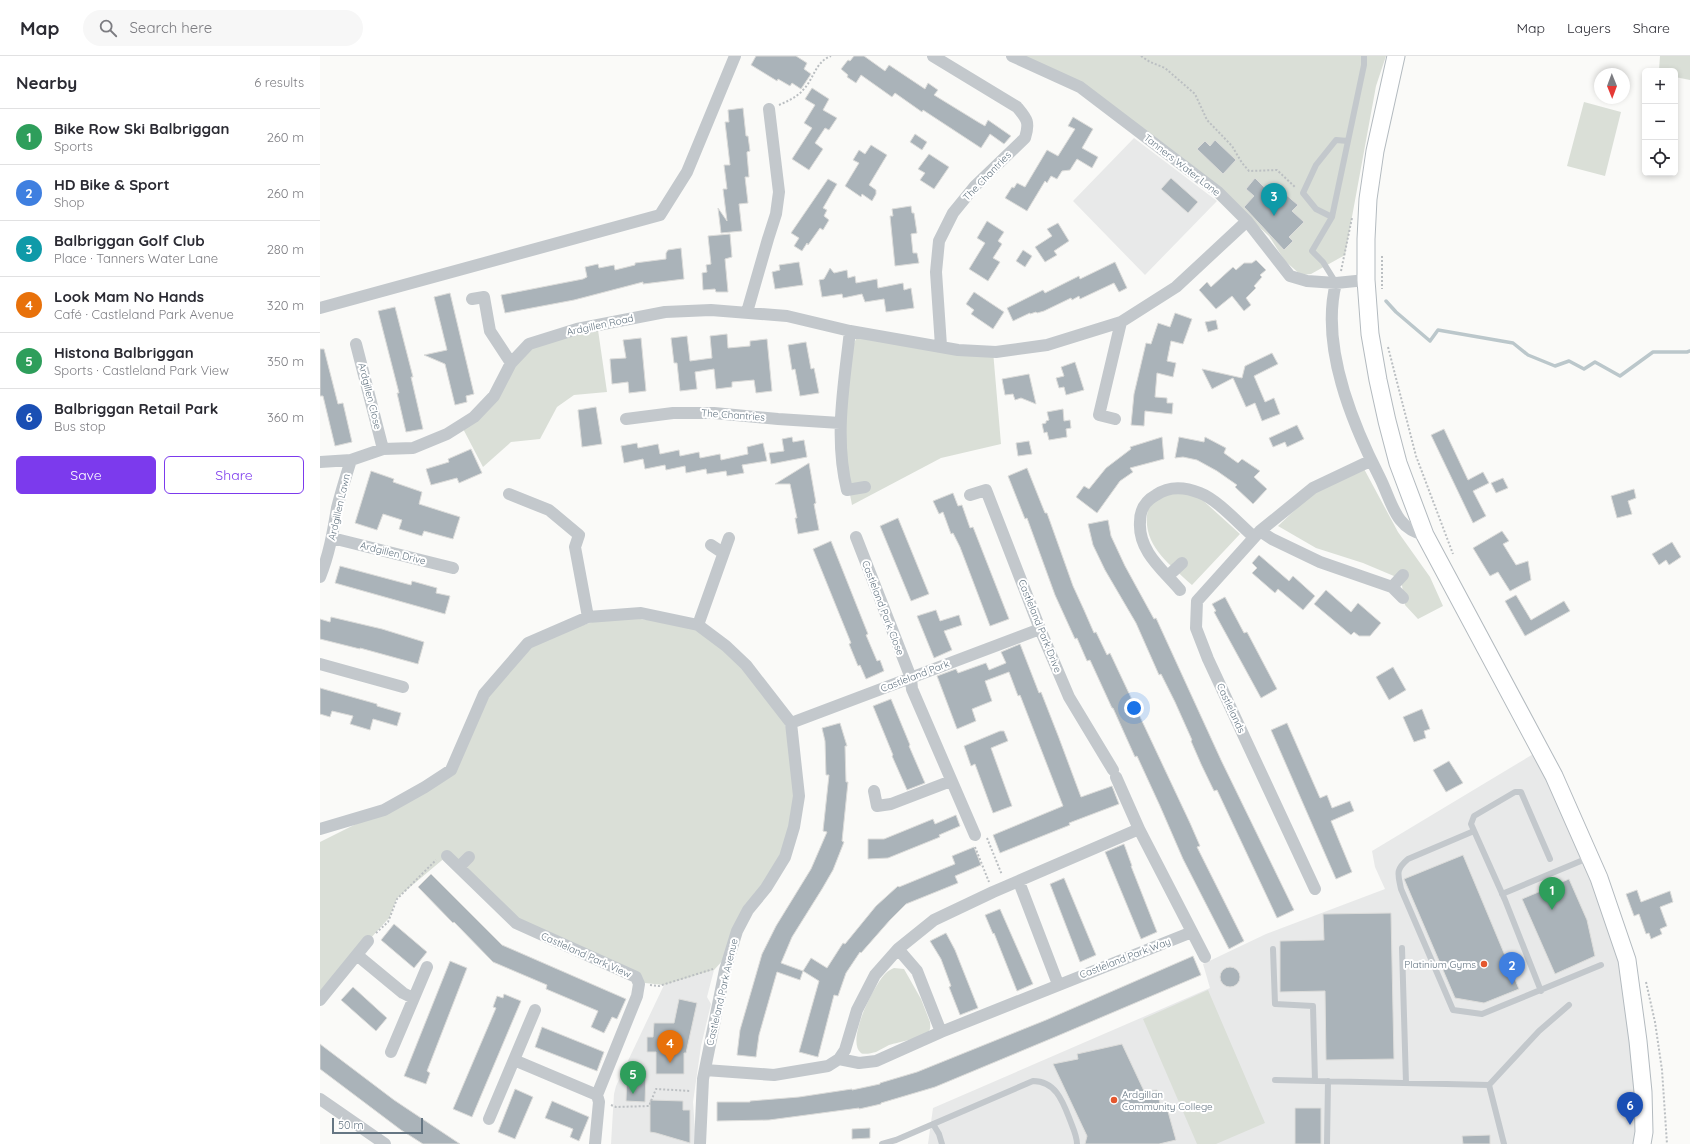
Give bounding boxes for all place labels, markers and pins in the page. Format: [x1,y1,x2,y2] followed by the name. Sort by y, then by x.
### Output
[1261,183,1287,216] pin: 3
[1539,877,1565,910] pin: 1
[1499,952,1525,985] pin: 2
[1404,958,1476,971] place label: Platinium Gyms
[1479,959,1489,969] marker: Platinium Gyms
[657,1030,683,1063] pin: 4
[620,1061,646,1094] pin: 5
[1122,1088,1213,1113] place label: Ardgillan Community College
[1617,1092,1643,1125] pin: 6
[1109,1095,1119,1105] marker: Ardgillan Community College

